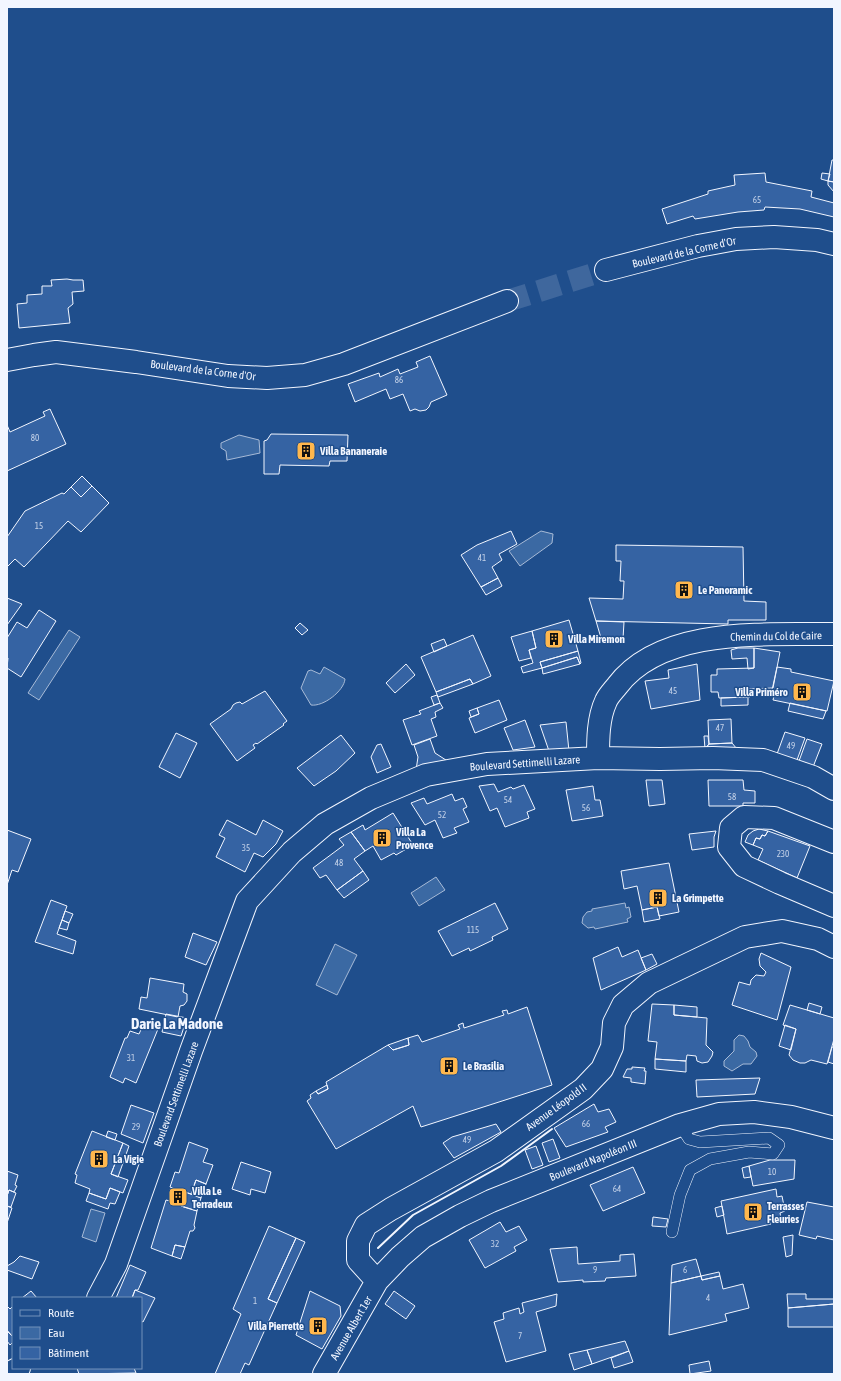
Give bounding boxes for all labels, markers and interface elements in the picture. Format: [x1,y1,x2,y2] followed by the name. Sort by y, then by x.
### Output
[753,195,761,205] house number: 65
[631,234,738,270] street label: Boulevard de la Corne d'Or
[150,358,257,383] street label: Boulevard de la Corne d'Or
[395,375,403,385] house number: 86
[31,433,39,443] house number: 80
[295,440,317,462] building icon: Villa Bananeraie
[319,445,387,457] place label: Villa Bananeraie
[35,521,43,531] house number: 15
[478,553,486,563] house number: 41
[673,579,695,601] building icon: Le Panoramic
[698,584,753,596] place label: Le Panoramic
[543,628,565,650] building icon: Villa Miremon
[730,629,822,643] street label: Chemin du Col de Caire
[567,633,625,645] place label: Villa Miremon
[791,681,813,703] building icon: Villa Priméro
[669,686,677,696] house number: 45
[734,686,788,698] place label: Villa Priméro
[716,723,724,733] house number: 47
[787,741,795,751] house number: 49
[469,753,581,773] street label: Boulevard Settimelli Lazare
[728,792,736,802] house number: 58
[504,795,512,805] house number: 54
[582,803,590,813] house number: 56
[438,810,446,820] house number: 52
[395,826,434,851] place label: Villa La Provence
[371,827,393,849] building icon: Villa La Provence
[242,843,250,853] house number: 35
[777,849,789,859] house number: 230
[335,858,343,868] house number: 48
[647,887,669,909] building icon: La Grimpette
[672,892,724,904] place label: La Grimpette
[467,925,479,935] house number: 115
[131,1015,223,1032] district label: Darie La Madone
[151,1040,201,1148] street label: Boulevard Settimelli Lazare
[127,1053,135,1063] house number: 31
[438,1055,460,1077] building icon: Le Brasilia
[463,1060,504,1072] place label: Le Brasilia
[523,1081,589,1133] street label: Avenue Léopold II
[582,1119,590,1129] house number: 66
[132,1122,140,1132] house number: 29
[463,1135,471,1145] house number: 49
[548,1137,638,1183] street label: Boulevard Napoléon III
[88,1148,110,1170] building icon: La Vigie
[113,1153,144,1165] place label: La Vigie
[768,1167,776,1177] house number: 10
[613,1184,621,1194] house number: 64
[191,1185,233,1210] place label: Villa Le Terradeux
[167,1186,189,1208] building icon: Villa Le Terradeux
[767,1200,804,1225] place label: Terrasses Fleuries
[742,1201,764,1223] building icon: Terrasses Fleuries
[491,1239,499,1249] house number: 32
[593,1265,597,1275] house number: 9
[683,1265,687,1275] house number: 6
[328,1293,374,1362] street label: Avenue Albert 1er
[706,1293,710,1303] house number: 4
[253,1296,257,1306] house number: 1
[12,1297,142,1369] legend
[48,1306,74,1320] text: Route
[307,1315,329,1337] building icon: Villa Pierrette
[247,1320,304,1332] place label: Villa Pierrette
[48,1326,65,1340] text: Eau
[518,1331,522,1341] house number: 7
[48,1346,89,1360] text: Bâtiment

